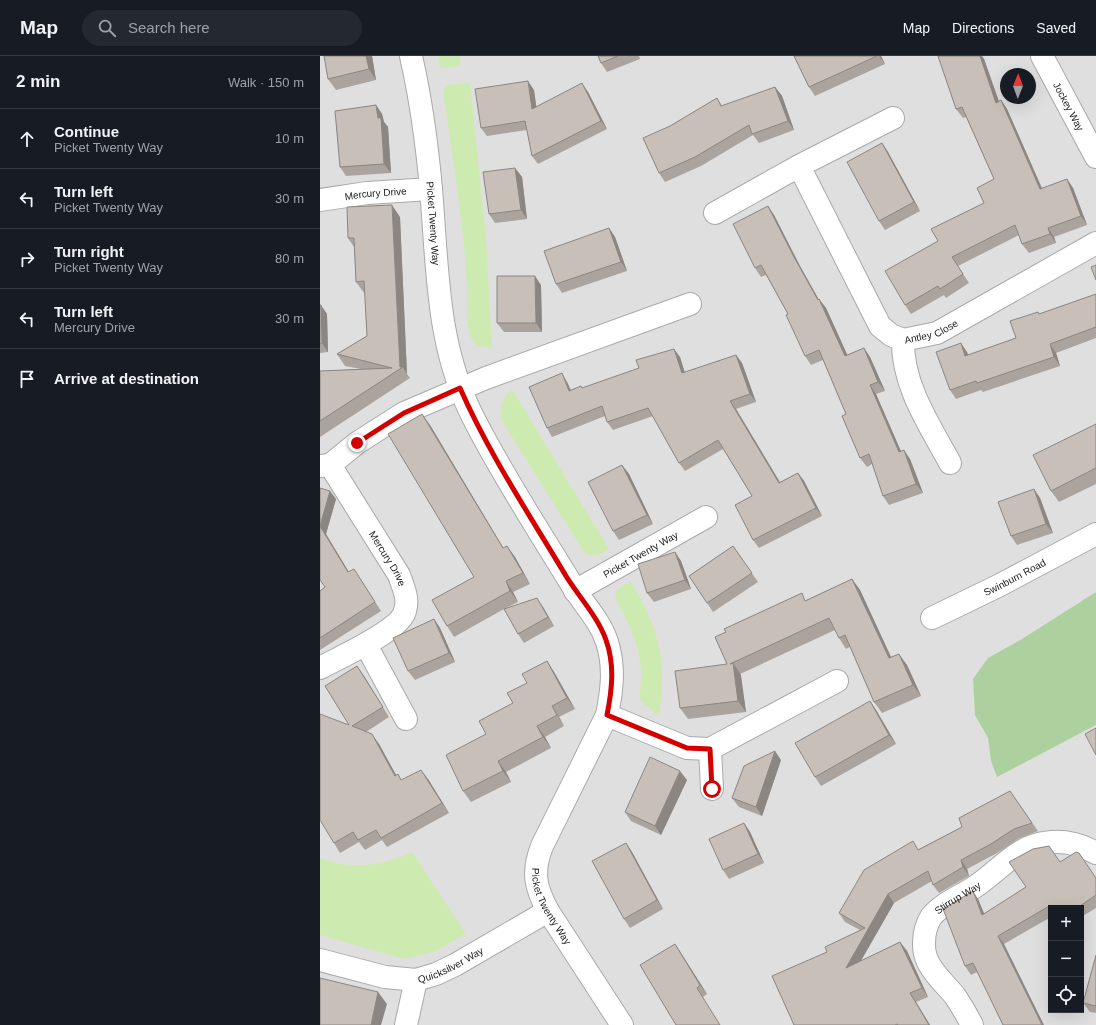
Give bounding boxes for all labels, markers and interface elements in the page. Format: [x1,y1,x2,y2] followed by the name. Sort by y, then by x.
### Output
[82,10,362,46] search box
[20,17,58,38] text: Map
[96,17,118,39] icon: search
[128,19,210,36] text: Search here
[903,20,930,36] text: Map
[952,20,1014,36] text: Directions
[1036,20,1076,36] text: Saved
[1000,68,1036,104] north arrow
[16,72,60,91] text: 2 min
[228,75,304,90] text: Walk · 150 m
[1051,80,1086,132] street label: Jockey Way
[54,123,119,140] text: Continue
[16,128,38,150] icon: ahead
[275,131,304,146] text: 10 m
[54,140,163,155] text: Picket Twenty Way
[425,181,442,266] street label: Picket Twenty Way
[54,183,113,200] text: Turn left
[344,185,407,202] street label: Mercury Drive
[16,188,38,210] icon: left
[275,191,304,206] text: 30 m
[54,200,163,215] text: Picket Twenty Way
[54,243,124,260] text: Turn right
[16,248,38,270] icon: right
[275,251,304,266] text: 80 m
[54,260,163,275] text: Picket Twenty Way
[54,303,113,320] text: Turn left
[16,308,38,330] icon: left
[275,311,304,326] text: 30 m
[903,317,960,345] street label: Antley Close
[54,320,135,335] text: Mercury Drive
[16,368,38,390] icon: arrive
[54,370,199,387] text: Arrive at destination
[348,434,366,452] route end
[367,529,408,588] street label: Mercury Drive
[601,529,680,580] street label: Picket Twenty Way
[982,556,1047,598] street label: Swinburn Road
[703,780,721,798] route start
[530,868,574,946] street label: Picket Twenty Way
[932,879,982,916] street label: Stirrup Way
[1048,905,1084,1013] map controls
[1048,905,1084,941] button: +
[1048,941,1084,977] button: −
[416,944,485,985] street label: Quicksilver Way
[1048,977,1084,1013] button: locate

